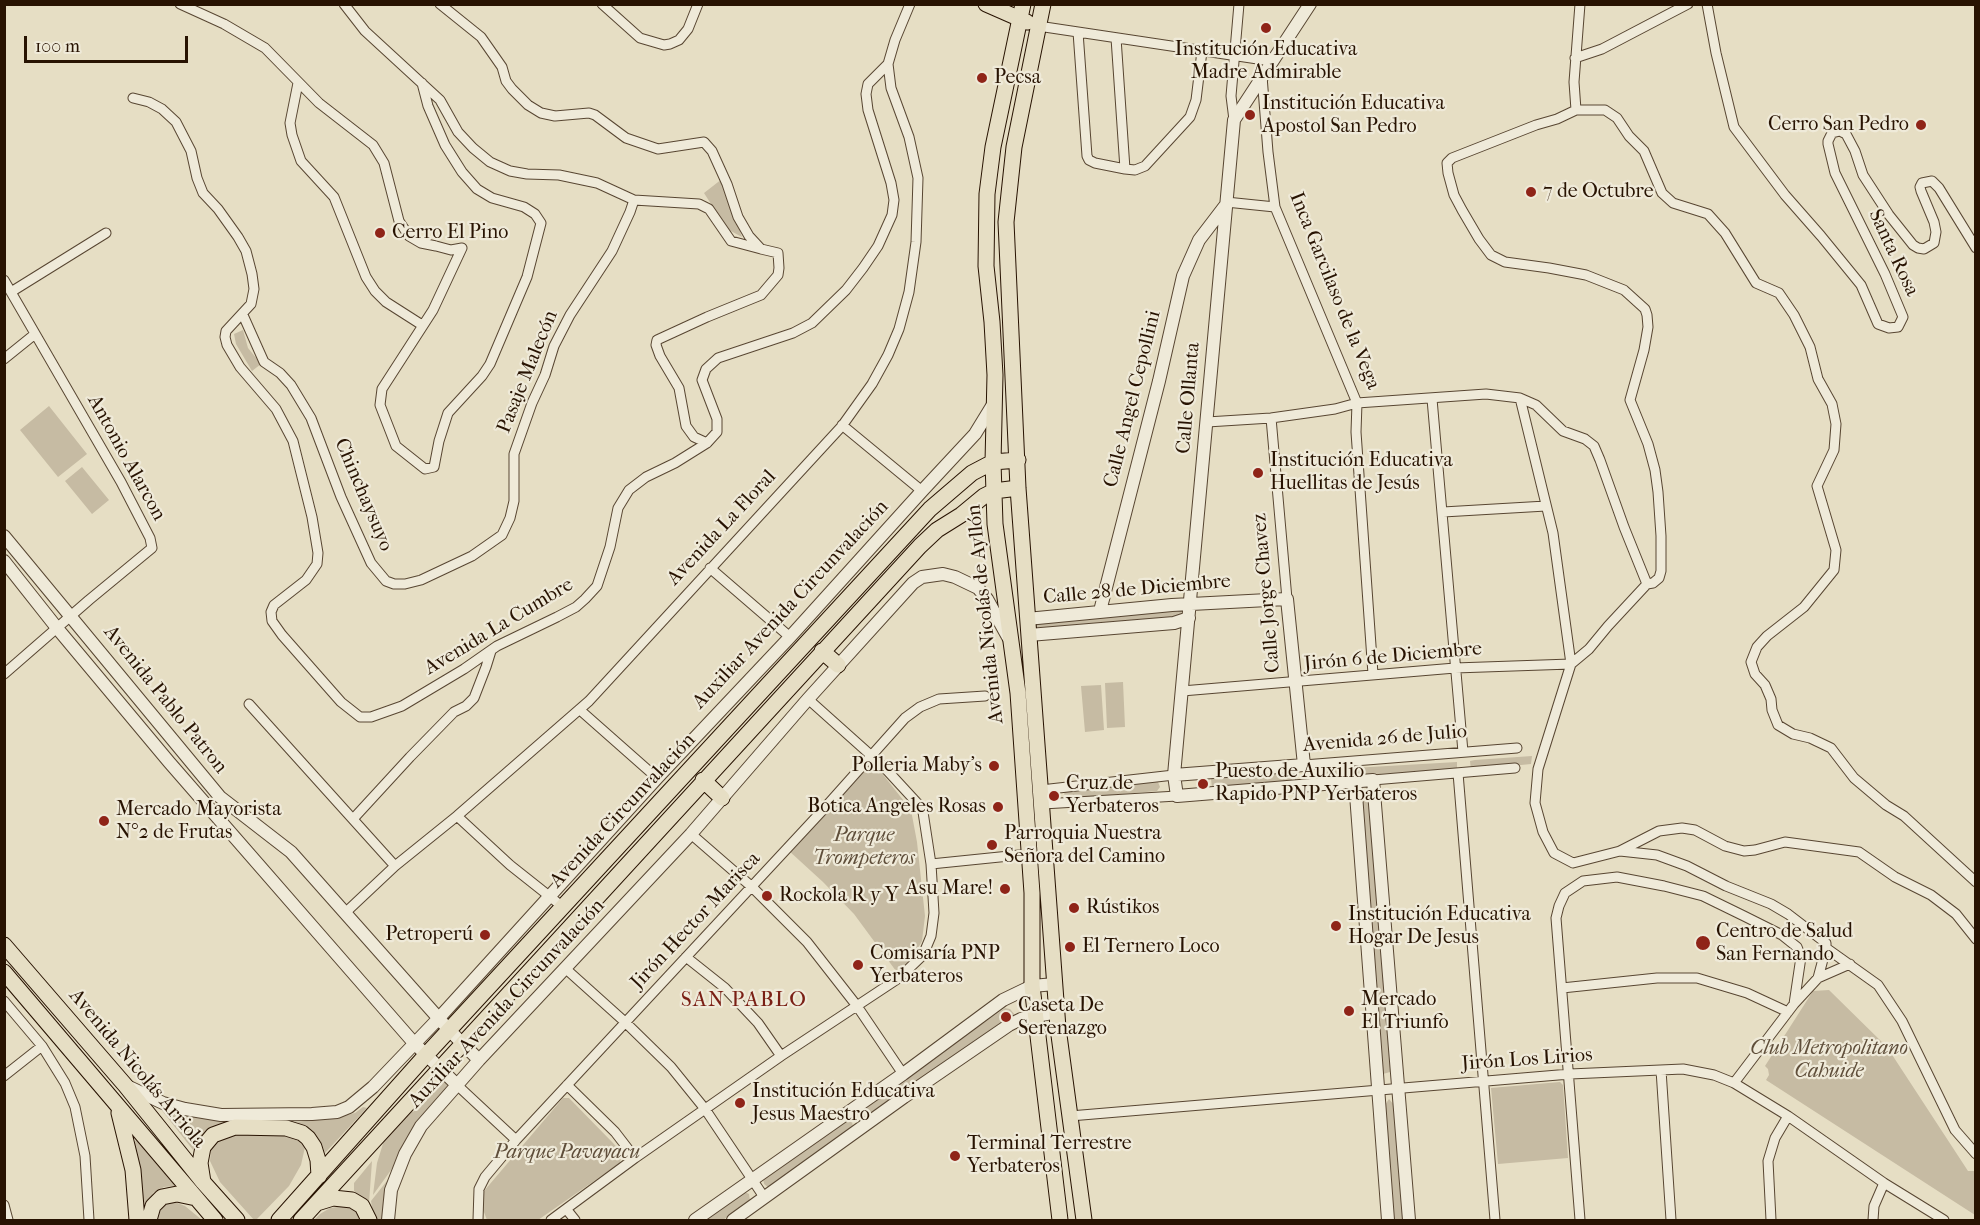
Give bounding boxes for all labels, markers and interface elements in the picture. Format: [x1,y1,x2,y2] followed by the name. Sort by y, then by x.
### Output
[1259,21,1273,35] marker: Institución Educativa Madre Admirable
[27,24,190,62] scale bar
[35,36,80,57] text: 100 m
[1175,38,1357,85] place label: Institución Educativa Madre Admirable
[994,66,1041,90] place label: Pecsa
[975,71,989,85] marker: Pecsa
[1262,92,1445,139] place label: Institución Educativa Apostol San Pedro
[1243,108,1257,122] marker: Institución Educativa Apostol San Pedro
[1768,113,1909,137] place label: Cerro San Pedro
[1914,118,1928,132] marker: Cerro San Pedro
[1543,180,1654,204] place label: 7 de Octubre
[1524,185,1538,199] marker: 7 de Octubre
[1283,189,1385,393] street label: Inca Garcilaso de la Vega
[1863,206,1923,300] street label: Santa Rosa
[392,221,508,245] place label: Cerro El Pino
[373,226,387,240] marker: Cerro El Pino
[492,307,564,437] street label: Pasaje Malecón
[1099,308,1167,490] street label: Calle Angel Cepollini
[1172,341,1206,455] street label: Calle Ollanta
[82,391,170,525] street label: Antonio Alarcon
[328,435,398,555] street label: Chinchaysuyo
[1270,449,1453,496] place label: Institución Educativa Huellitas de Jesús
[662,465,782,591] street label: Avenida La Floral
[1251,466,1265,480] marker: Institución Educativa Huellitas de Jesús
[688,496,894,714] street label: Auxiliar Avenida Circunvalación
[963,503,1009,725] street label: Avenida Nicolás de Ayllón
[1248,512,1286,674] street label: Calle Jorge Chavez
[1042,570,1232,610] street label: Calle 28 de Diciembre
[420,573,578,681] street label: Avenida La Cumbre
[98,621,232,779] street label: Avenida Pablo Patron
[1303,637,1483,677] street label: Jirón 6 de Diciembre
[1302,720,1468,758] street label: Avenida 26 de Julio
[545,729,701,893] street label: Avenida Circunvalación
[852,754,982,778] place label: Polleria Maby's
[987,759,1001,773] marker: Polleria Maby's
[1215,760,1417,807] place label: Puesto de Auxilio Rapido PNP Yerbateros
[1066,772,1159,819] place label: Cruz de Yerbateros
[1196,777,1210,791] marker: Puesto de Auxilio Rapido PNP Yerbateros
[1047,789,1061,803] marker: Cruz de Yerbateros
[807,795,986,819] place label: Botica Angeles Rosas
[116,798,281,845] place label: Mercado Mayorista N°2 de Frutas
[991,800,1005,814] marker: Botica Angeles Rosas
[97,814,111,828] marker: Mercado Mayorista N°2 de Frutas
[1004,822,1165,869] place label: Parroquia Nuestra Señora del Camino
[813,824,915,871] park label: Parque Trompeteros
[985,838,999,852] marker: Parroquia Nuestra Señora del Camino
[626,847,766,995] street label: Jirón Hector Marisca
[906,877,993,901] place label: Asu Mare!
[998,882,1012,896] marker: Asu Mare!
[779,884,899,908] place label: Rockola R y Y
[760,889,774,903] marker: Rockola R y Y
[404,895,610,1113] street label: Auxiliar Avenida Circunvalación
[1086,896,1159,920] place label: Rústikos
[1067,901,1081,915] marker: Rústikos
[1348,903,1531,950] place label: Institución Educativa Hogar De Jesus
[1329,919,1343,933] marker: Institución Educativa Hogar De Jesus
[1716,920,1853,967] place label: Centro de Salud San Fernando
[385,923,473,947] place label: Petroperú
[478,928,492,942] marker: Petroperú
[1694,934,1712,952] marker: Centro de Salud San Fernando
[1082,935,1220,959] place label: El Ternero Loco
[1063,940,1077,954] marker: El Ternero Loco
[870,942,1000,989] place label: Comisaría PNP Yerbateros
[851,958,865,972] marker: Comisaría PNP Yerbateros
[63,985,211,1153] street label: Avenida Nicolás Arriola
[681,988,807,1014] district label: SAN PABLO
[1361,988,1449,1035] place label: Mercado El Triunfo
[1018,994,1107,1041] place label: Caseta De Serenazgo
[1342,1004,1356,1018] marker: Mercado El Triunfo
[999,1010,1013,1024] marker: Caseta De Serenazgo
[1750,1037,1908,1084] park label: Club Metropolitano Cahuide
[1461,1043,1593,1077] street label: Jirón Los Lirios
[752,1080,935,1127] place label: Institución Educativa Jesus Maestro
[733,1096,747,1110] marker: Institución Educativa Jesus Maestro
[967,1132,1132,1179] place label: Terminal Terrestre Yerbateros
[494,1141,640,1165] park label: Parque Pavayacu
[948,1149,962,1163] marker: Terminal Terrestre Yerbateros

